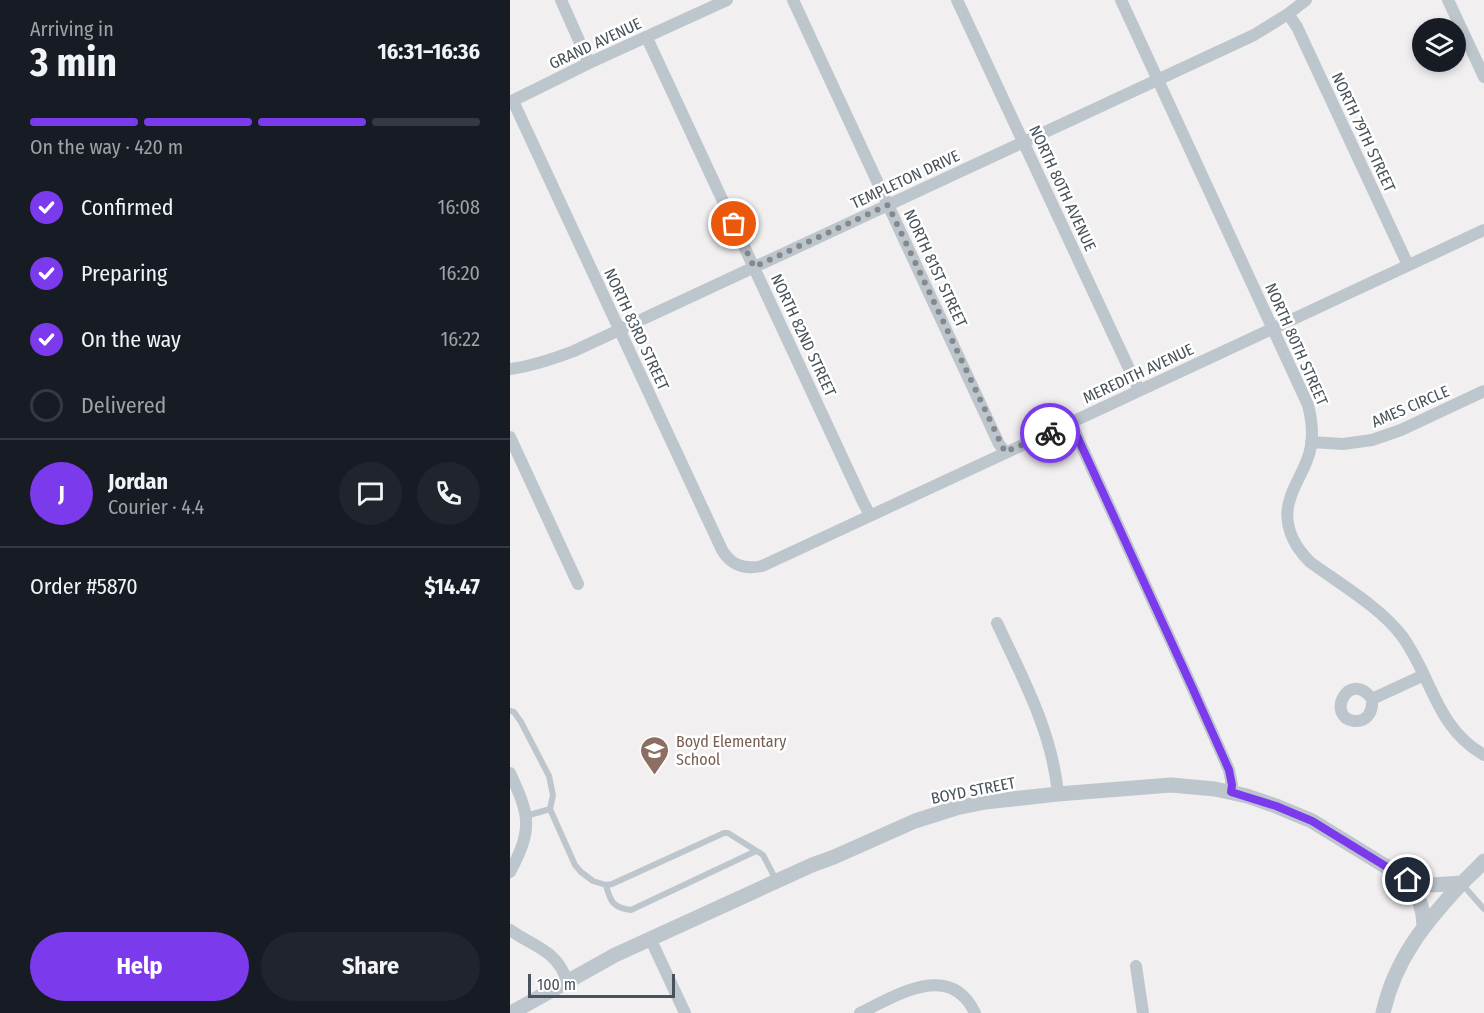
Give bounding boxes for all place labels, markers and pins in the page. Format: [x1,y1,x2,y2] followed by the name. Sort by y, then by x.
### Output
[708,198,759,249] pin
[676,732,787,769] place label: Boyd Elementary School
[639,734,671,776] school or university icon: Boyd Elementary School
[1382,854,1433,905] pin

